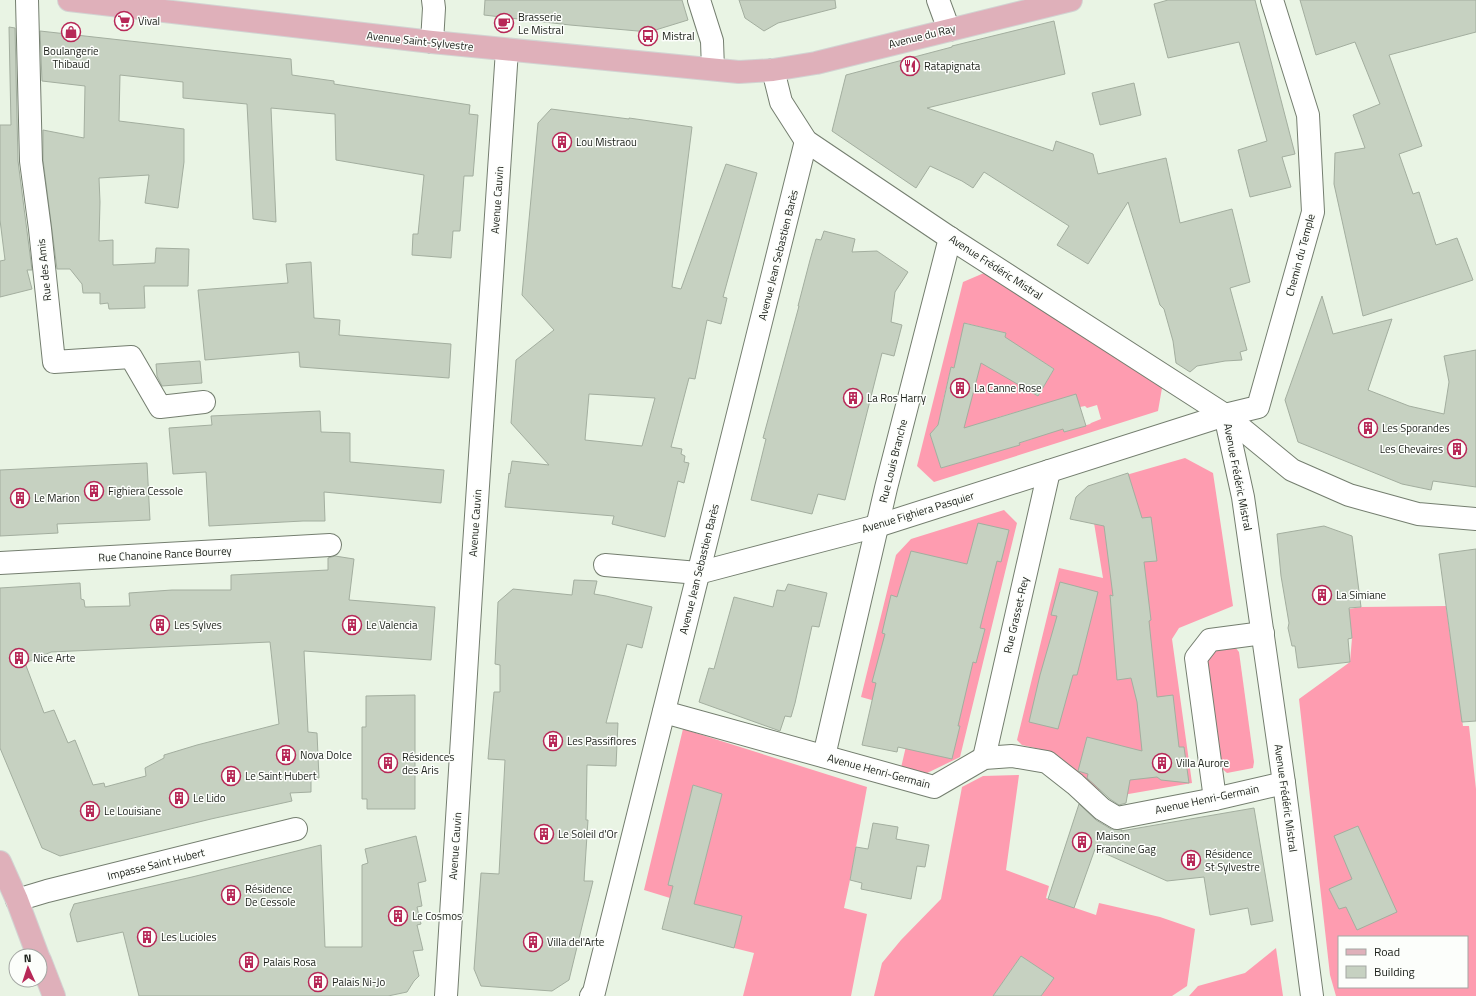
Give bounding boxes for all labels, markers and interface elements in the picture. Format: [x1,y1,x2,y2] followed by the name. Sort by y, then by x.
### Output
[518,9,564,38] place label: Brasserie Le Mistral
[113,10,135,32] supermarket icon: Vival
[493,12,515,34] cafe icon: Brasserie Le Mistral
[138,13,160,29] place label: Vival
[887,20,958,52] street label: Avenue du Ray
[60,21,82,43] shop icon: Boulangerie Thibaud
[637,25,659,47] bus stop icon: Mistral
[366,27,475,55] street label: Avenue Saint-Sylvestre
[662,28,694,44] place label: Mistral
[43,43,99,72] place label: Boulangerie Thibaud
[899,55,921,77] restaurant icon: Ratapignata
[924,58,981,74] place label: Ratapignata
[551,131,573,153] building icon: Lou Mistraou
[576,134,637,150] place label: Lou Mistraou
[487,166,507,234] street label: Avenue Cauvin
[754,188,802,322] street label: Avenue Jean Sebastien Barès
[1281,212,1319,298] street label: Chemin du Temple
[946,231,1046,303] street label: Avenue Frédéric Mistral
[33,238,55,302] street label: Rue des Amis
[949,377,971,399] building icon: La Canne Rose
[974,380,1042,396] place label: La Canne Rose
[842,387,864,409] building icon: La Ros Harry
[867,390,927,406] place label: La Ros Harry
[875,417,911,504] street label: Rue Louis Branche
[1357,417,1379,439] building icon: Les Sporandes
[1382,420,1450,436] place label: Les Sporandes
[1220,422,1256,532] street label: Avenue Frédéric Mistral
[1446,438,1468,460] building icon: Les Chevaires
[1380,441,1443,457] place label: Les Chevaires
[83,480,105,502] building icon: Fighiera Cessole
[108,483,183,499] place label: Fighiera Cessole
[9,487,31,509] building icon: Le Marion
[860,487,976,537] street label: Avenue Fighiera Pasquier
[465,489,485,557] street label: Avenue Cauvin
[34,490,80,506] place label: Le Marion
[675,502,723,636] street label: Avenue Jean Sebastien Barès
[98,542,233,565] street label: Rue Chanoine Rance Bourrey
[999,574,1033,655] street label: Rue Grasset-Rey
[1311,584,1333,606] building icon: La Simiane
[1336,587,1387,603] place label: La Simiane
[149,614,171,636] building icon: Les Sylves
[341,614,363,636] building icon: Le Valencia
[174,617,222,633] place label: Les Sylves
[366,617,418,633] place label: Le Valencia
[8,647,30,669] building icon: Nice Arte
[33,650,76,666] place label: Nice Arte
[542,730,564,752] building icon: Les Passiflores
[567,733,636,749] place label: Les Passiflores
[1270,743,1302,853] street label: Avenue Frédéric Mistral
[275,744,297,766] building icon: Nova Dolce
[300,747,352,763] place label: Nova Dolce
[402,749,454,778] place label: Résidences des Aris
[826,750,932,792] street label: Avenue Henri-Germain
[377,752,399,774] building icon: Résidences des Aris
[1151,752,1173,774] building icon: Villa Aurore
[1176,755,1229,771] place label: Villa Aurore
[220,765,242,787] building icon: Le Saint Hubert
[245,768,317,784] place label: Le Saint Hubert
[1154,780,1261,818] street label: Avenue Henri-Germain
[168,787,190,809] building icon: Le Lido
[193,790,226,806] place label: Le Lido
[79,800,101,822] building icon: Le Louisiane
[104,803,161,819] place label: Le Louisiane
[445,812,465,880] street label: Avenue Cauvin
[533,823,555,845] building icon: Le Soleil d'Or
[558,826,618,842] place label: Le Soleil d'Or
[1096,828,1156,857] place label: Maison Francine Gag
[1071,831,1093,853] building icon: Maison Francine Gag
[106,844,206,884] street label: Impasse Saint Hubert
[1205,846,1260,875] place label: Résidence St Sylvestre
[1180,849,1202,871] building icon: Résidence St Sylvestre
[245,881,296,910] place label: Résidence De Cessole
[220,884,242,906] building icon: Résidence De Cessole
[387,905,409,927] building icon: Le Cosmos
[412,908,462,924] place label: Le Cosmos
[136,926,158,948] building icon: Les Lucioles
[161,929,217,945] place label: Les Lucioles
[522,931,544,953] building icon: Villa del'Arte
[547,934,605,950] place label: Villa del'Arte
[1338,936,1468,988] legend
[1374,942,1400,961] text: Road
[8,948,48,988] north arrow
[23,950,32,966] text: N
[238,951,260,973] building icon: Palais Rosa
[263,954,317,970] place label: Palais Rosa
[1374,962,1415,981] text: Building
[307,971,329,993] building icon: Palais Ni-Jo
[332,974,385,990] place label: Palais Ni-Jo

